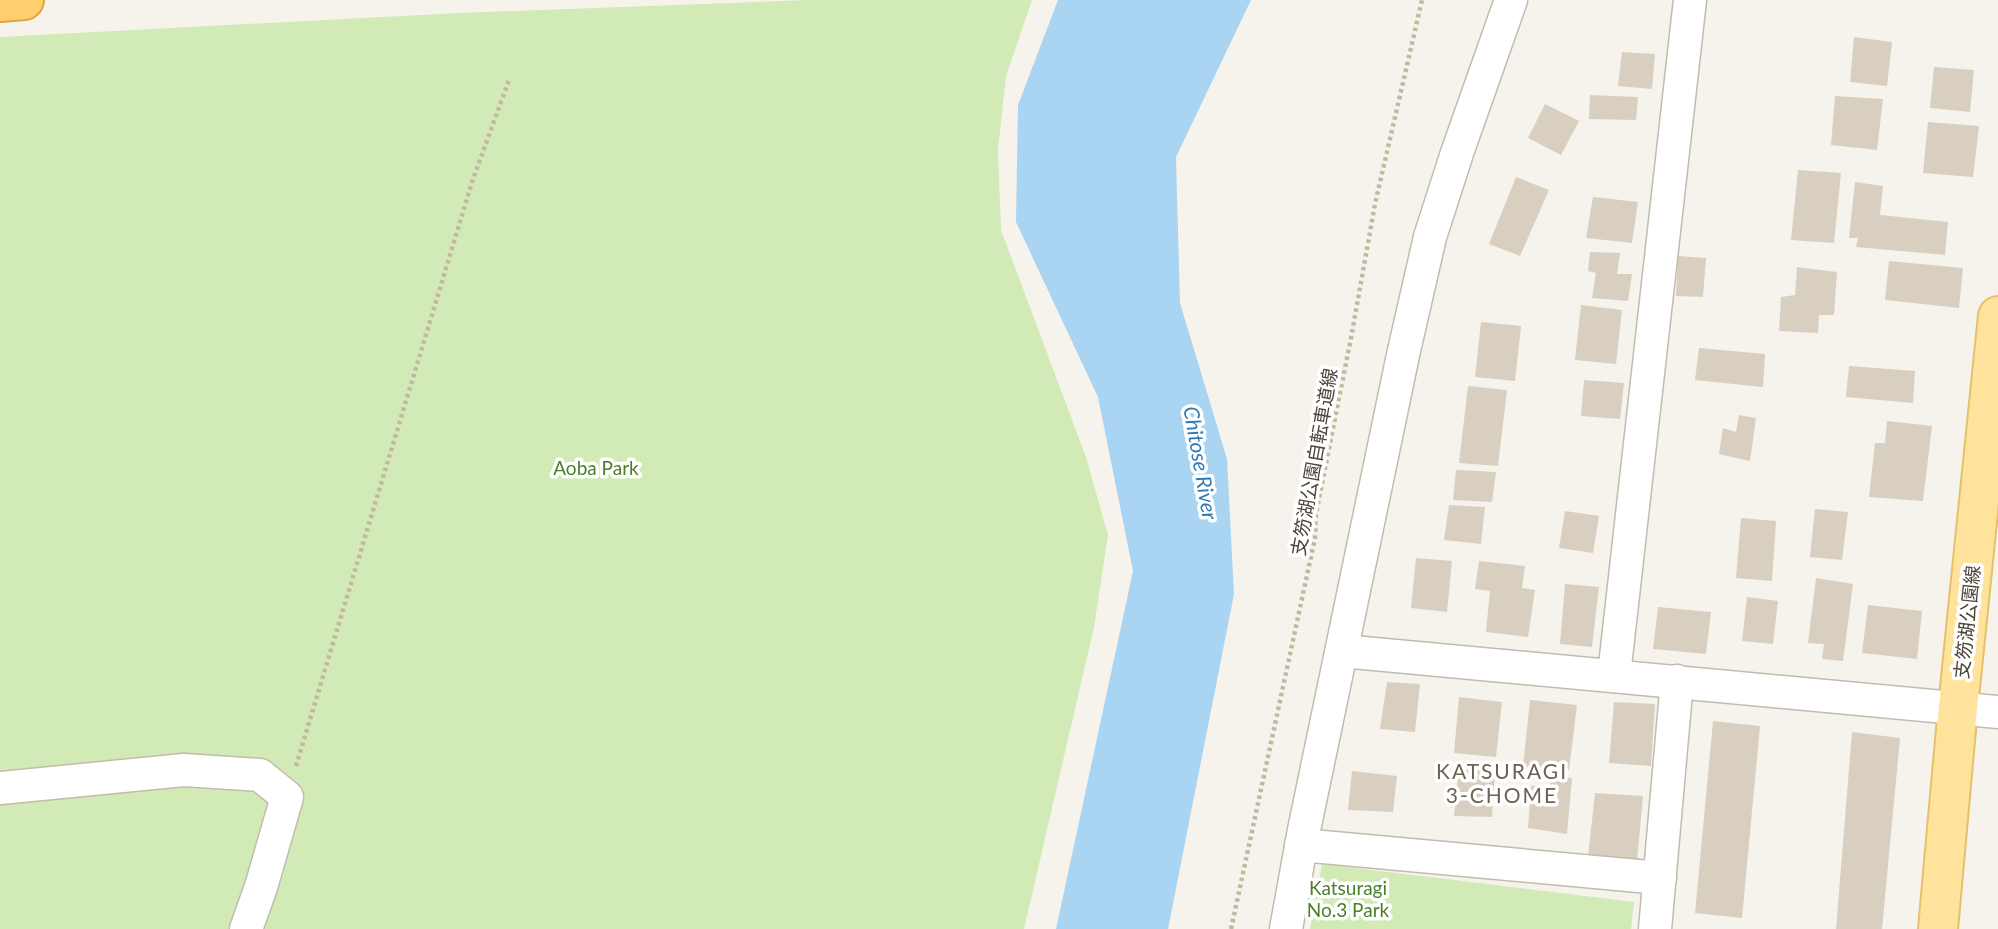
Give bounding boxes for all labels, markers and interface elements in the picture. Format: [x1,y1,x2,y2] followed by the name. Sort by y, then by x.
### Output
[1286,366,1341,557] street label: 支笏湖公園自転車道線
[1179,404,1224,522] water label: Chitose River
[553,456,639,479] park label: Aoba Park
[1949,564,1984,680] street label: 支笏湖公園線
[1436,758,1568,807] district label: KATSURAGI 3-CHOME
[1307,876,1390,921] park label: Katsuragi No.3 Park

